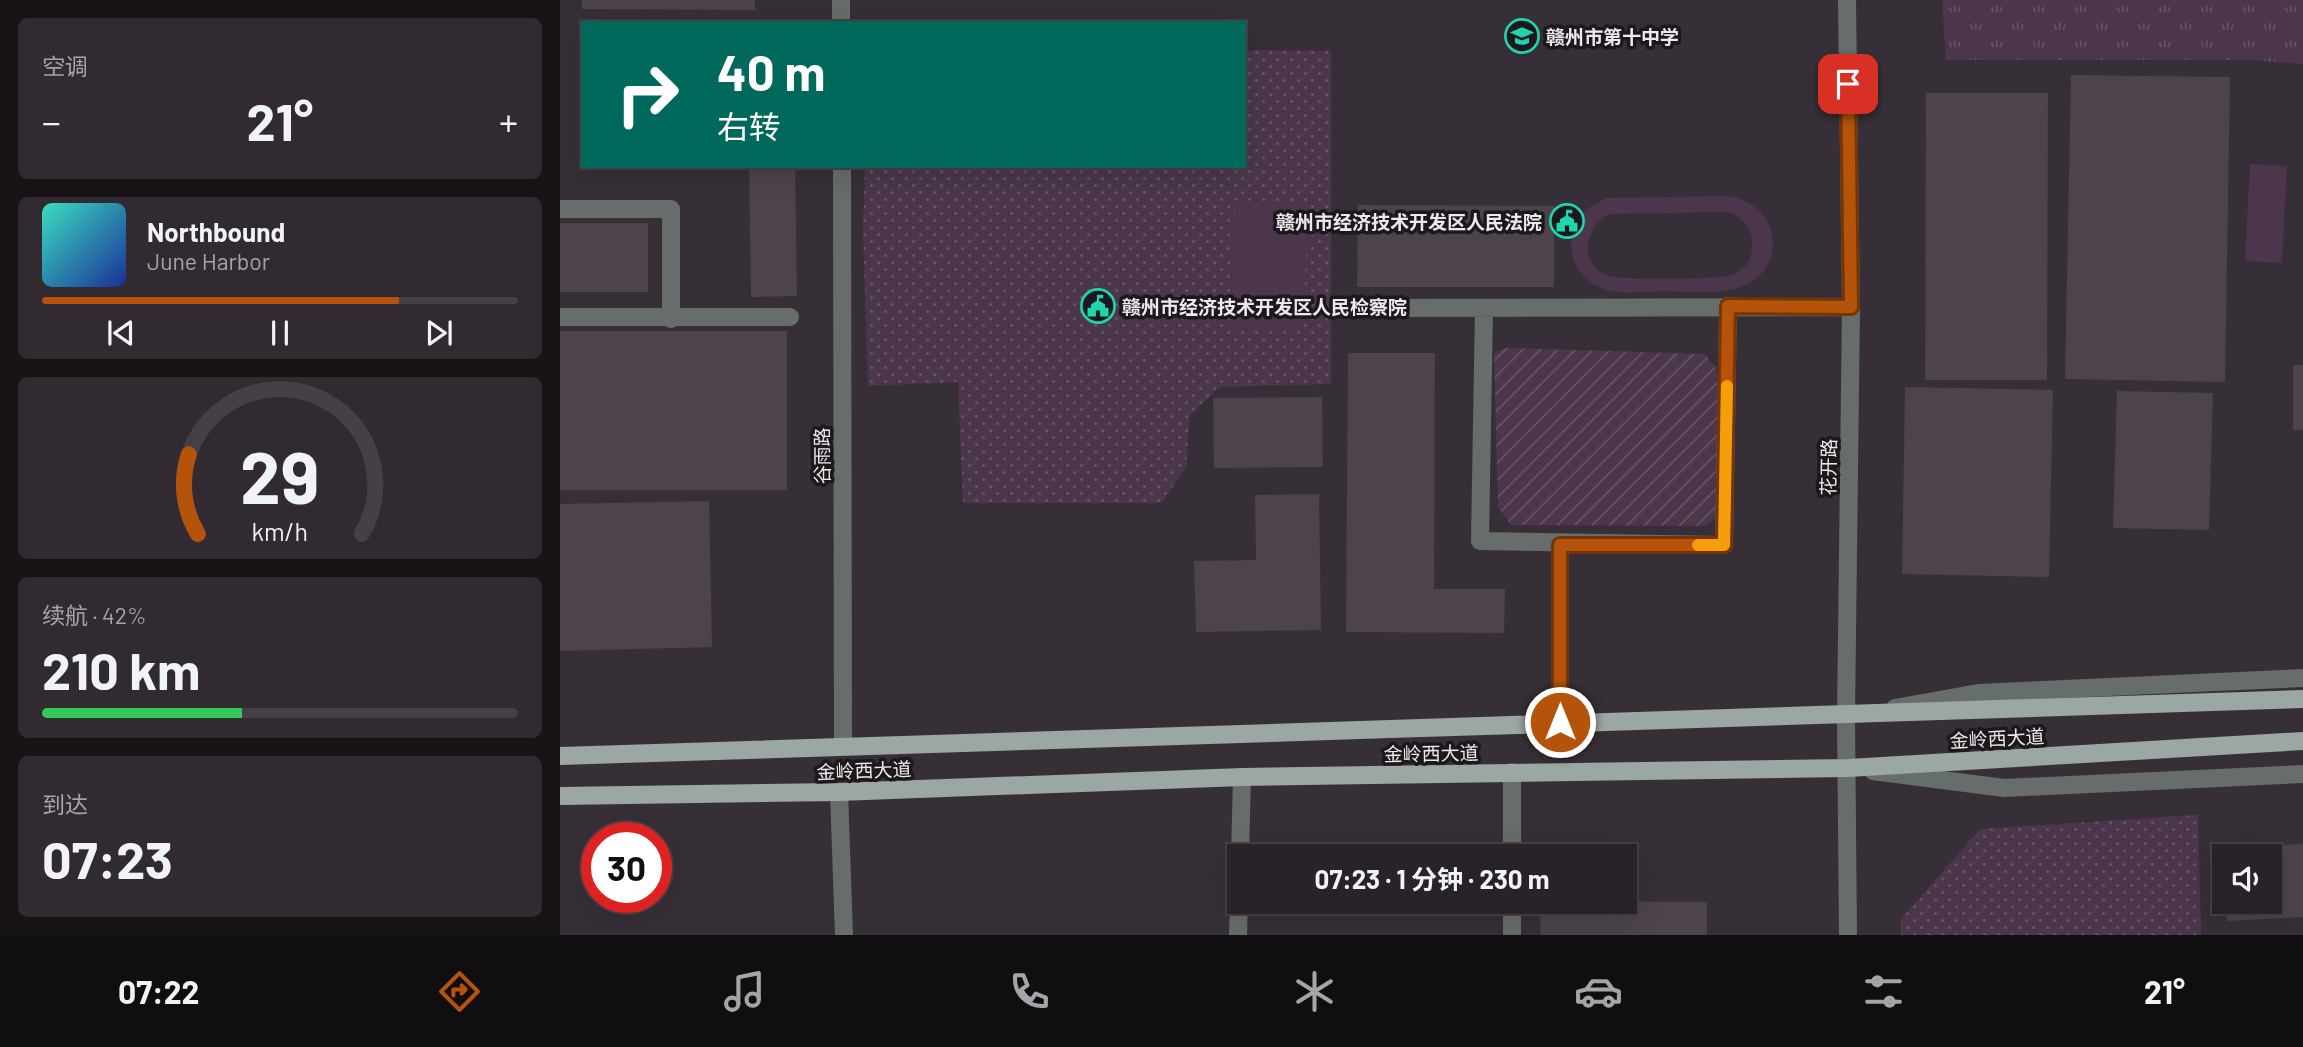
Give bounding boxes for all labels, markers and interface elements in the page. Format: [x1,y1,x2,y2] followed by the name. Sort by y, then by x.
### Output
[1503,17,1541,55] school or university icon: 赣州市第十中学
[1546,25,1679,48] place label: 赣州市第十中学
[717,42,825,101] text: 40 m
[602,49,693,140] icon: right
[42,52,88,80] text: 空调
[1818,54,1878,114] pin
[1829,65,1867,103] icon: arrive
[247,89,313,151] text: 21°
[42,98,61,144] text: −
[499,98,518,144] text: +
[717,107,781,145] text: 右转
[1548,202,1586,240] public building icon: 赣州市经济技术开发区人民法院
[1276,210,1542,233] place label: 赣州市经济技术开发区人民法院
[147,216,285,247] text: Northbound
[147,247,270,275] text: June Harbor
[1079,287,1117,325] public building icon: 赣州市经济技术开发区人民检察院
[1122,295,1407,318] place label: 赣州市经济技术开发区人民检察院
[102,314,140,352] icon: previous
[261,314,299,352] icon: pause
[420,314,458,352] icon: next
[810,427,833,485] street label: 谷雨路
[240,431,320,519] text: 29
[1816,438,1840,496] street label: 花开路
[252,515,308,545] text: km/h
[42,601,147,629] text: 续航 · 42%
[42,638,200,700] text: 210 km
[1523,685,1597,759] position arrow
[1949,724,2045,752] street label: 金岭西大道
[1383,741,1479,765] street label: 金岭西大道
[816,757,912,783] street label: 金岭西大道
[42,790,88,818] text: 到达
[581,822,672,913] speed limit sign: 30
[42,827,173,889] text: 07:23
[2212,844,2282,914] map controls
[2212,844,2282,914] button: sound
[1315,863,1549,894] text: 07:23 · 1 分钟 · 230 m
[435,967,484,1016] icon: directions
[720,967,769,1016] icon: music
[1005,967,1054,1016] icon: phone
[1290,967,1339,1016] icon: climate
[1574,967,1623,1016] icon: car
[1859,967,1908,1016] icon: filters
[118,972,200,1010] text: 07:22
[2144,972,2185,1010] text: 21°

